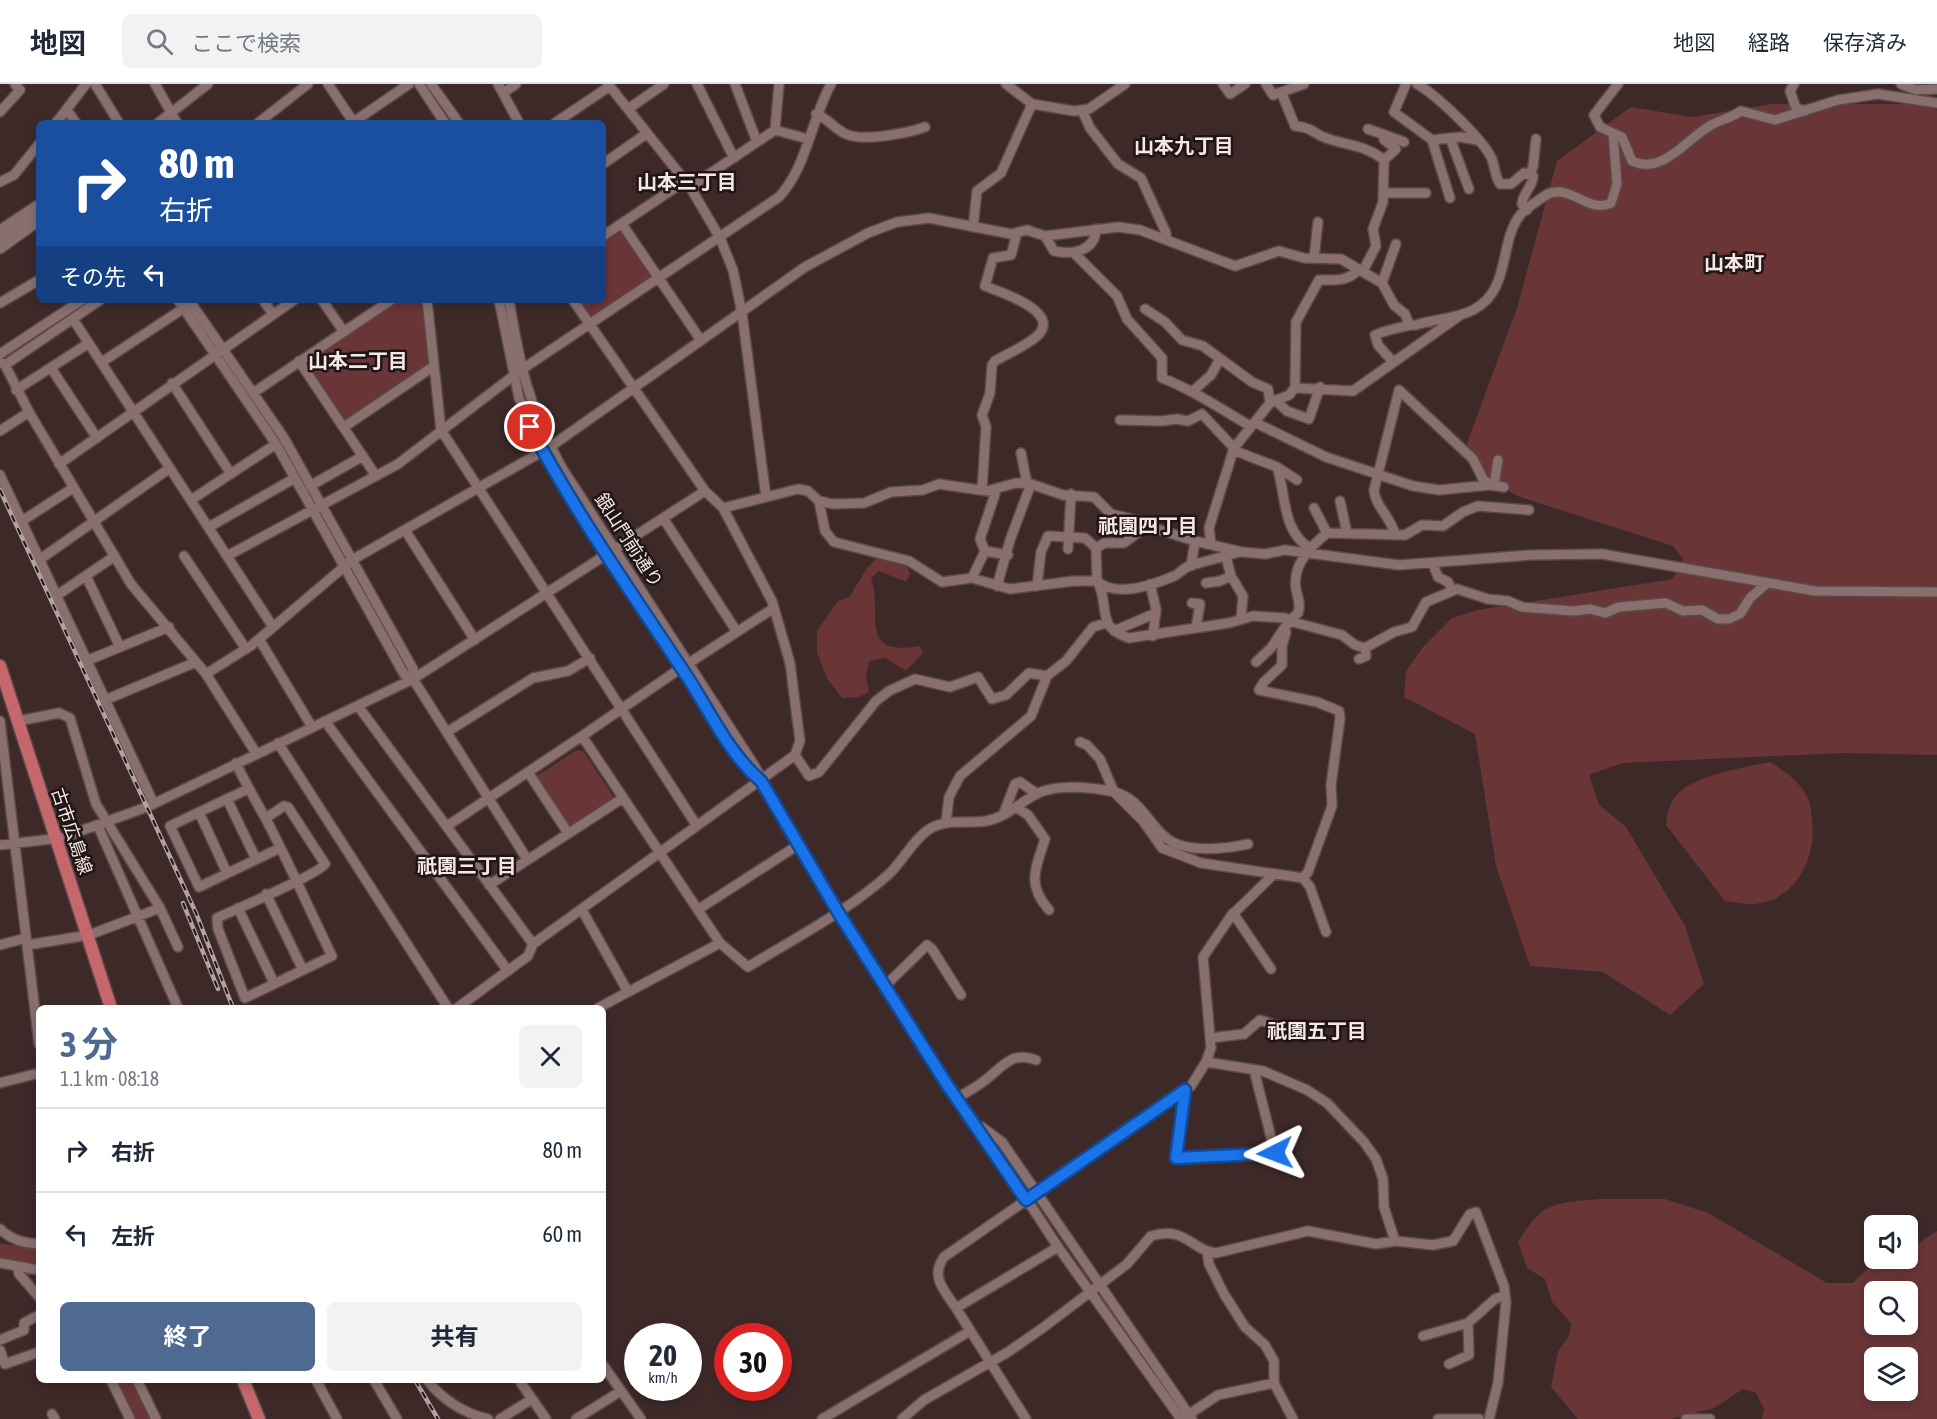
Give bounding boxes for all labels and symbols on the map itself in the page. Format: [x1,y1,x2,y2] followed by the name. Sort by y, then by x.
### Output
[1134,134,1234,157] district label: 山本九丁目
[637,170,737,193] district label: 山本三丁目
[1704,251,1764,274] district label: 山本町
[308,349,408,372] district label: 山本二丁目
[504,401,555,452] pin
[591,489,667,591] street label: 銀山門前通り
[1098,514,1198,537] district label: 祇園四丁目
[47,785,97,877] street label: 古市広島線
[417,854,517,877] district label: 祇園三丁目
[1267,1019,1367,1042] district label: 祇園五丁目
[1243,1121,1307,1185] position arrow
[714,1323,792,1401] speed limit sign: 30

